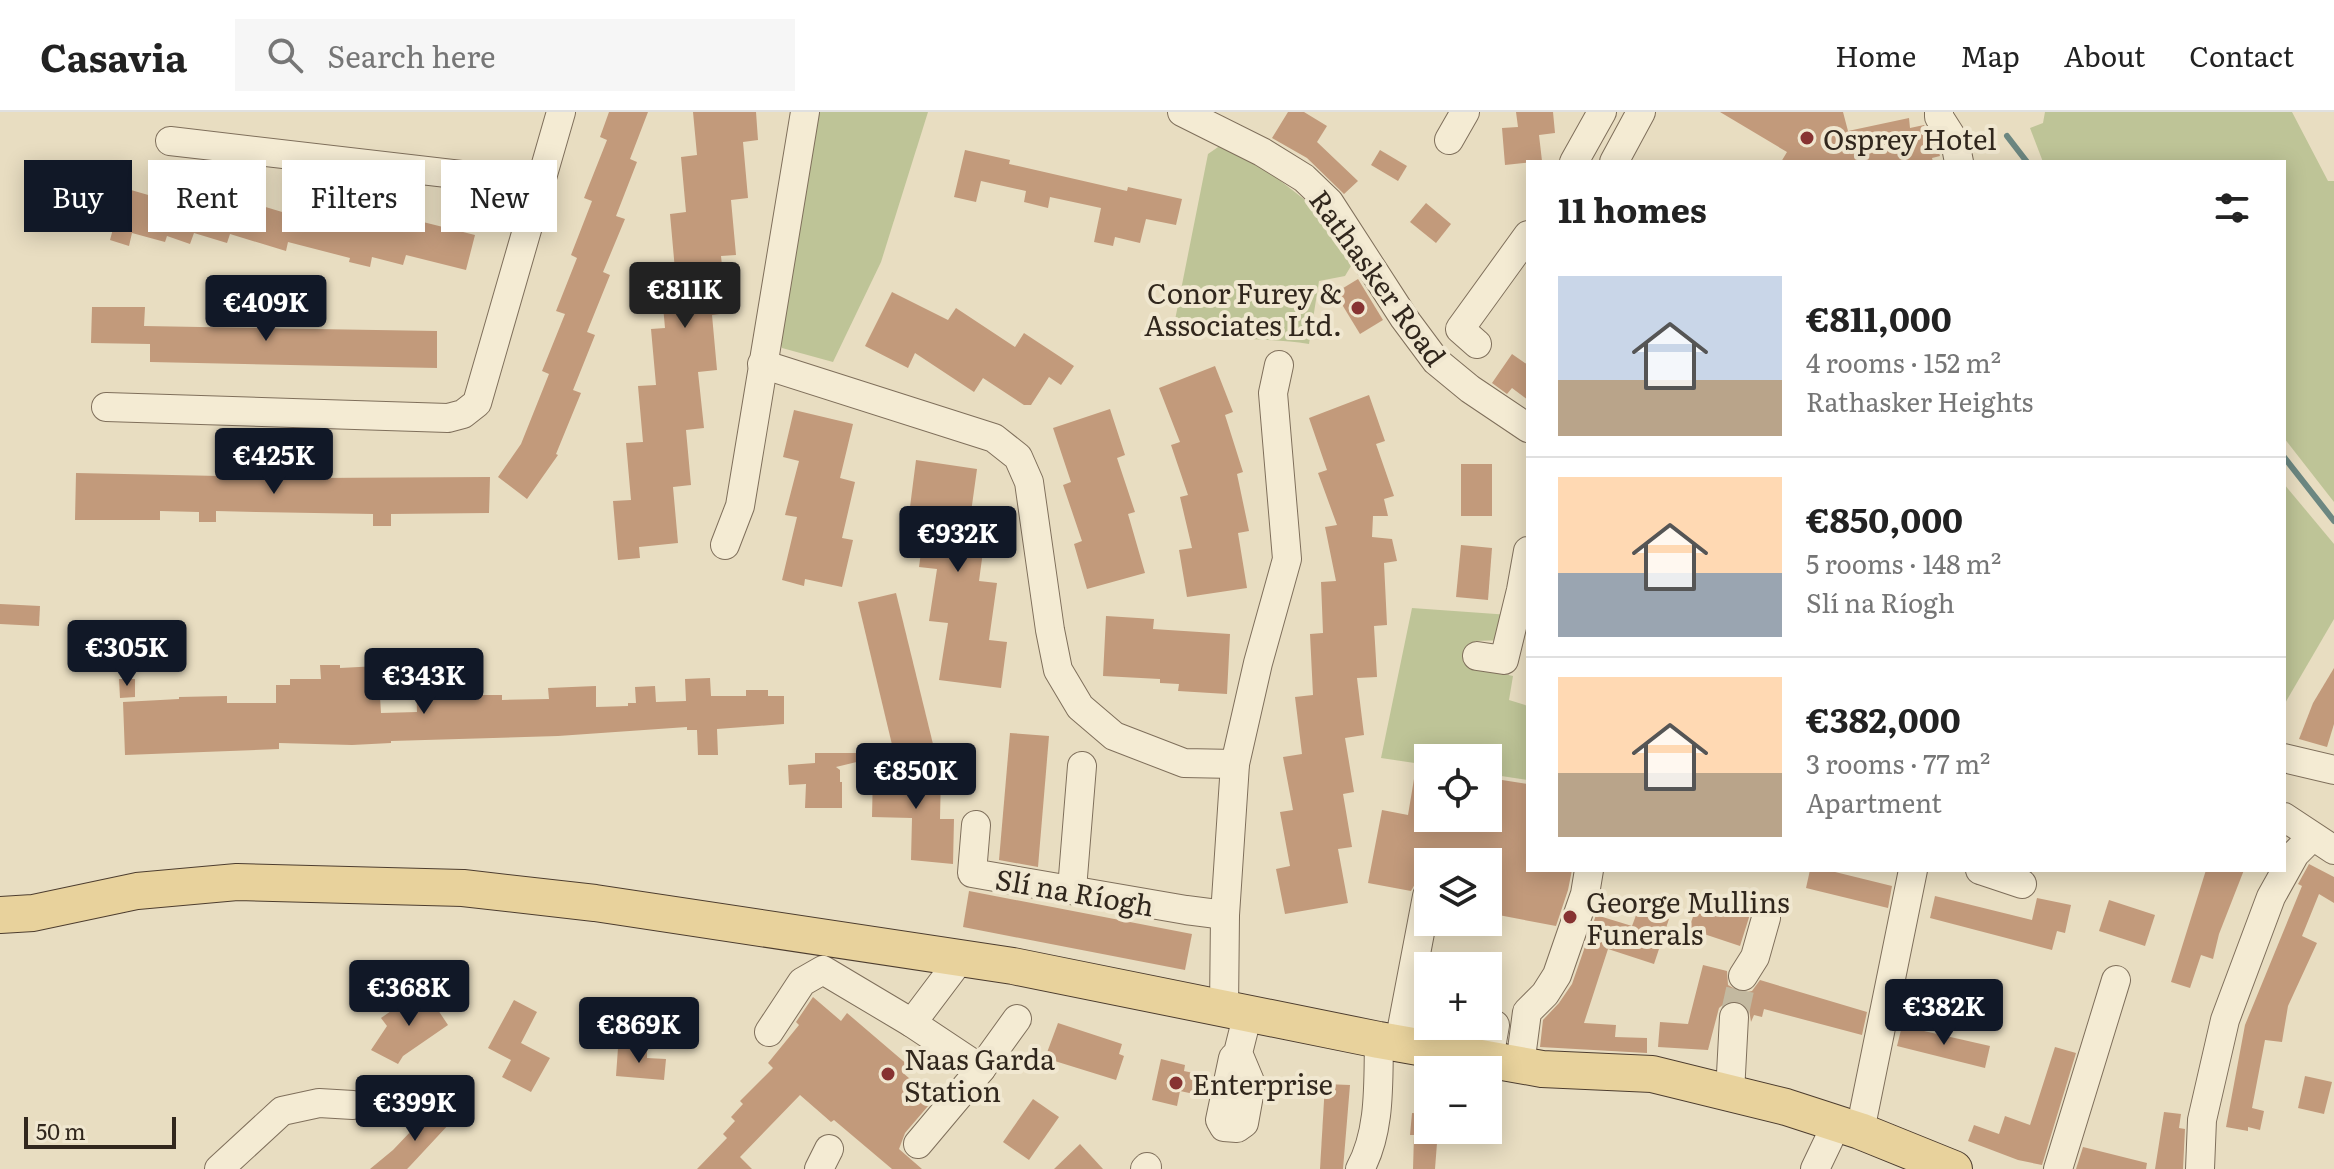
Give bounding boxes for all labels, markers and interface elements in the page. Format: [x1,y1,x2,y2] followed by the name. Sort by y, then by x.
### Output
[235,19,795,91] search box
[40,27,187,84] text: Casavia
[263,33,307,77] icon: search
[327,33,496,77] text: Search here
[1835,34,1916,76] text: Home
[1960,34,2020,76] text: Map
[2064,34,2145,76] text: About
[2189,34,2294,76] text: Contact
[1823,117,1997,159] place label: Osprey Hotel
[1798,129,1816,147] marker: Osprey Hotel
[24,160,132,232] chip: Buy
[148,160,266,232] chip: Rent
[282,160,425,232] chip: Filters
[441,160,557,232] chip: New
[1301,180,1457,374] street label: Rathasker Road
[1558,183,1707,233] text: 11 homes
[2210,186,2254,230] icon: filters
[629,262,741,330] pin: €811K
[647,268,723,307] text: €811K
[1144,271,1342,345] place label: Conor Furey & Associates Ltd.
[210,275,322,343] pin: €409K
[223,281,309,320] text: €409K
[1806,292,1952,342] text: €811,000
[1349,299,1367,317] marker: Conor Furey & Associates Ltd.
[1622,308,1718,404] icon: home
[1806,342,2001,381] text: 4 rooms · 152 m²
[1806,381,2033,420] text: Rathasker Heights
[218,428,330,496] pin: €425K
[233,434,315,473] text: €425K
[1806,493,1963,543] text: €850,000
[902,506,1014,574] pin: €932K
[1622,509,1718,605] icon: home
[917,512,999,551] text: €932K
[1806,543,2001,582] text: 5 rooms · 148 m²
[1806,582,1955,621] text: Slí na Ríogh
[71,620,183,688] pin: €305K
[85,626,169,665] text: €305K
[368,648,480,716] pin: €343K
[382,654,466,693] text: €343K
[1806,693,1961,743] text: €382,000
[1622,709,1718,805] icon: home
[860,743,972,811] pin: €850K
[1806,743,1990,782] text: 3 rooms · 77 m²
[1414,744,1502,1144] map controls
[1414,744,1502,832] button: locate
[874,749,958,788] text: €850K
[1806,782,1942,821] text: Apartment
[1414,848,1502,936] button: layers
[992,856,1158,926] street label: Slí na Ríogh
[1586,880,1790,954] place label: George Mullins Funerals
[1561,908,1579,926] marker: George Mullins Funerals
[1414,952,1502,1040] button: +
[353,960,465,1028] pin: €368K
[367,966,451,1005] text: €368K
[1888,979,2000,1047] pin: €382K
[1903,985,1985,1024] text: €382K
[583,997,695,1065] pin: €869K
[597,1003,681,1042] text: €869K
[904,1037,1055,1111] place label: Naas Garda Station
[1414,1056,1502,1144] button: −
[1192,1062,1333,1104] place label: Enterprise
[879,1065,897,1083] marker: Naas Garda Station
[1167,1074,1185,1092] marker: Enterprise
[359,1075,471,1143] pin: €399K
[374,1081,456,1120] text: €399K
[24,1113,176,1149] scale bar
[36,1114,86,1147] text: 50 m

